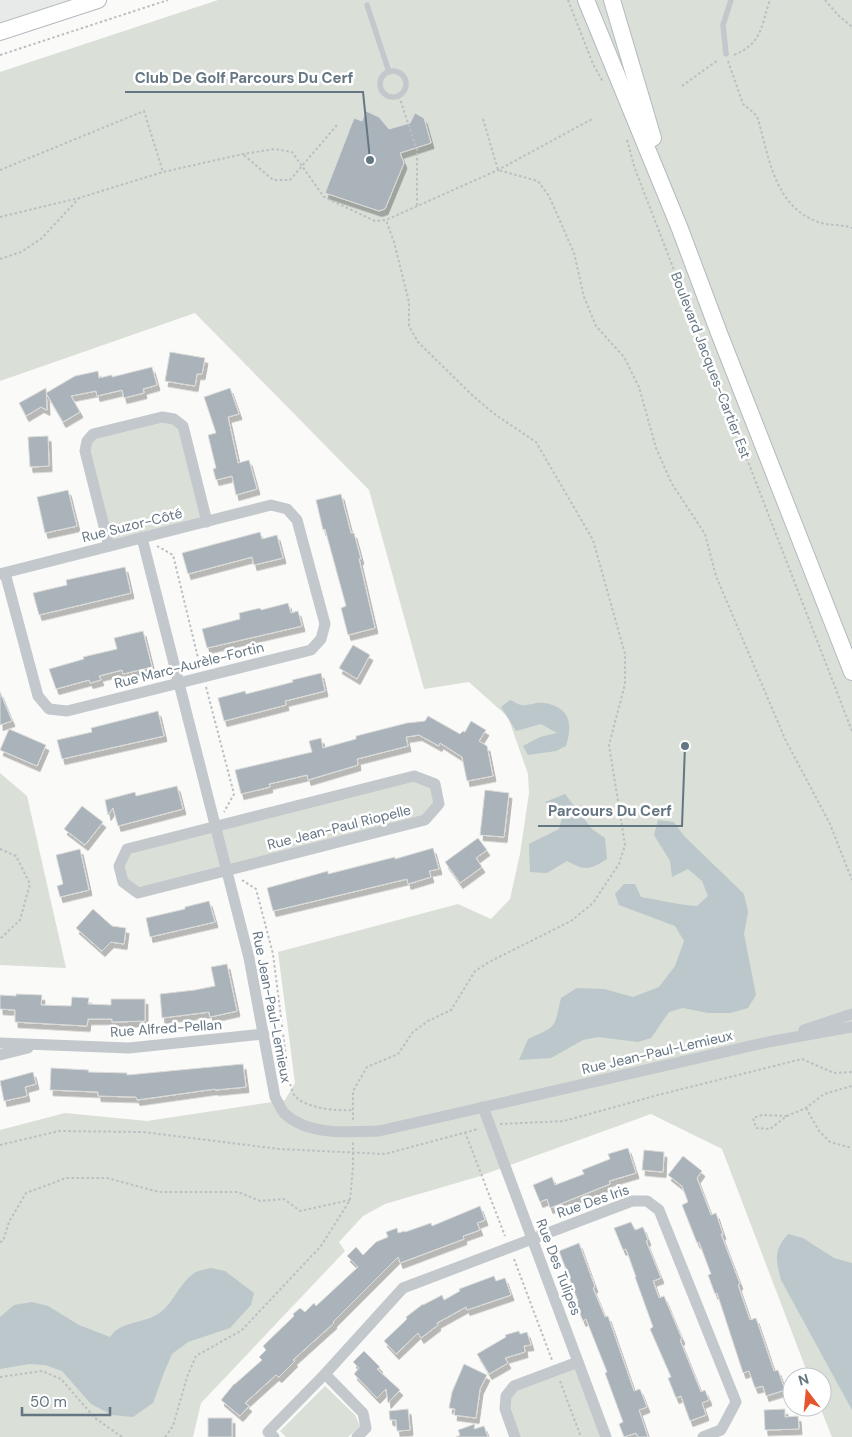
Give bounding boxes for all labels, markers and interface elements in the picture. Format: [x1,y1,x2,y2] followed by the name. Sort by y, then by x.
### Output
[125,62,363,92] callout: Club De Golf Parcours Du Cerf
[135,68,353,88] text: Club De Golf Parcours Du Cerf
[667,269,755,461] street label: Boulevard Jacques-Cartier Est
[80,504,184,546] street label: Rue Suzor-Côté
[112,638,266,692] street label: Rue Marc-Aurèle-Fortin
[538,796,682,826] callout: Parcours Du Cerf
[265,800,413,854] street label: Rue Jean-Paul Riopelle
[548,801,672,821] text: Parcours Du Cerf
[248,930,296,1084] street label: Rue Jean-Paul-Lemieux
[110,1015,222,1041] street label: Rue Alfred-Pellan
[580,1026,734,1078] street label: Rue Jean-Paul-Lemieux
[555,1180,631,1222] street label: Rue Des Iris
[532,1216,586,1318] street label: Rue Des Tulipes
[782,1367,832,1417] north arrow
[796,1369,811,1390] text: N
[22,1384,110,1416] scale bar
[30,1392,67,1412] text: 50 m

